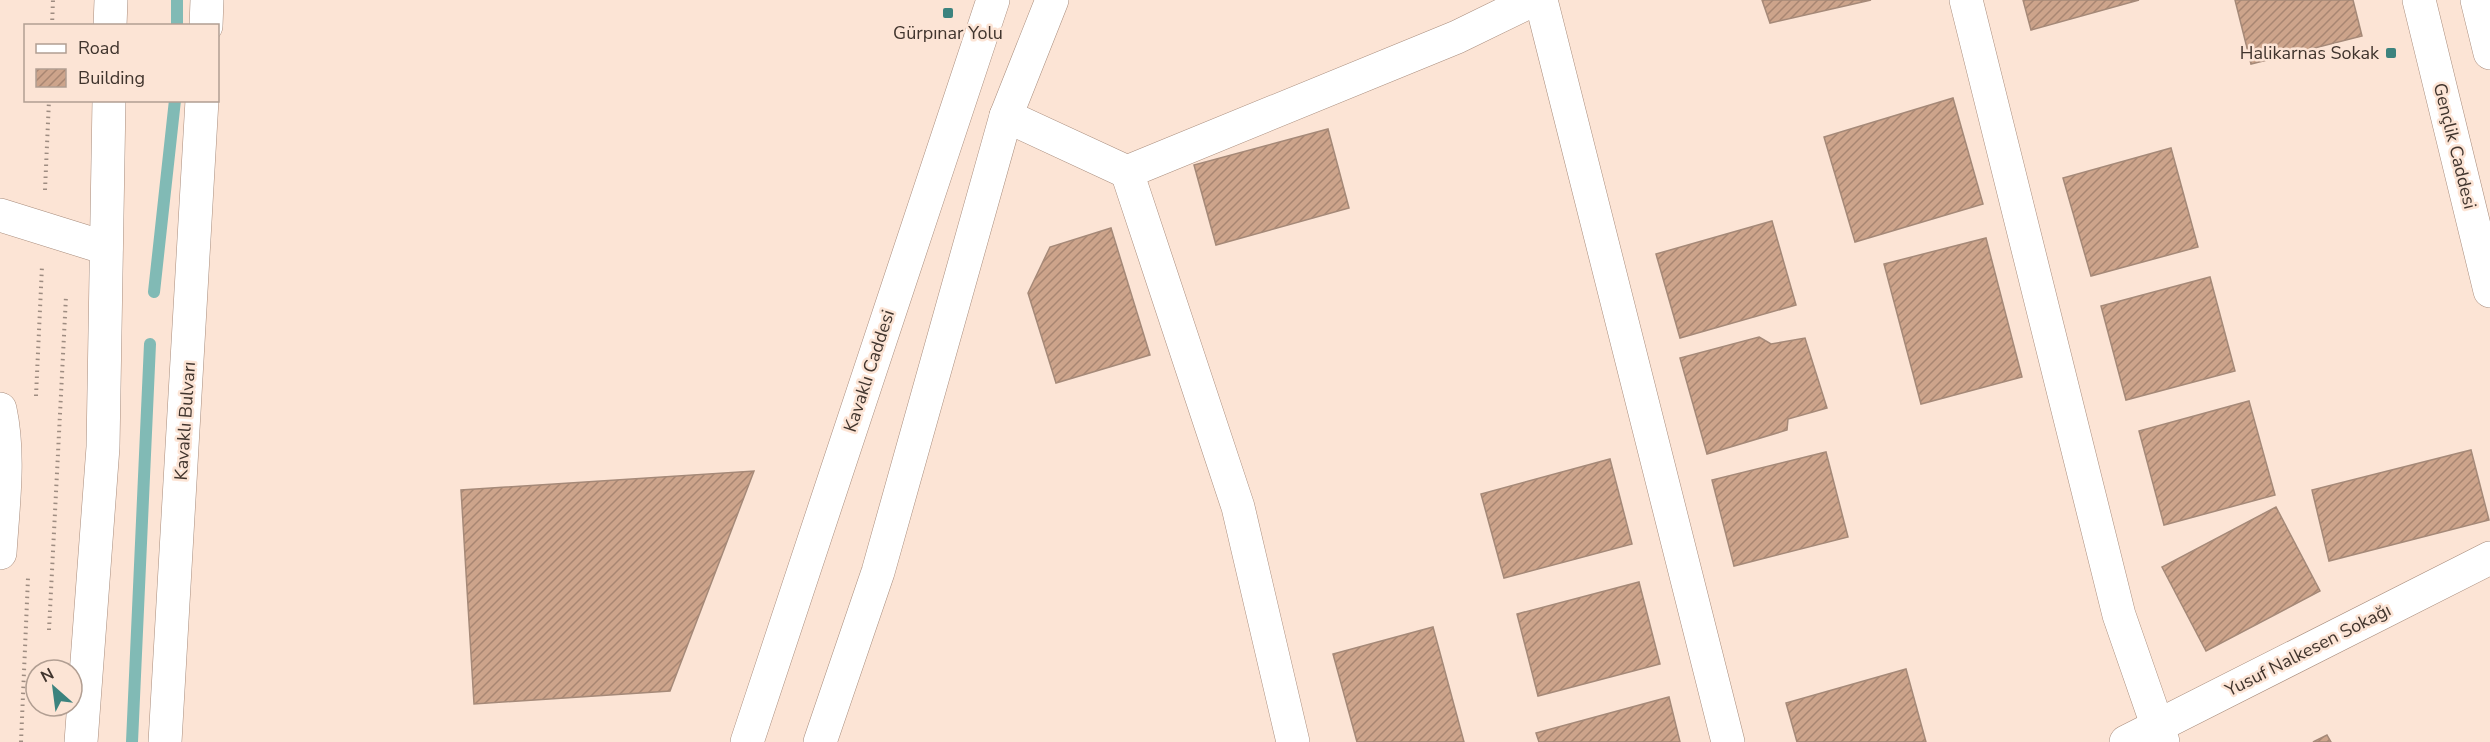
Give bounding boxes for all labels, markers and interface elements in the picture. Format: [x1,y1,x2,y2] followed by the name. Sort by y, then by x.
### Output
[941,6,955,20] marker: Gürpınar Yolu
[893,21,1003,45] place label: Gürpınar Yolu
[24,24,219,102] legend
[78,36,120,60] text: Road
[2240,41,2380,65] place label: Halikarnas Sokak
[2384,46,2398,60] marker: Halikarnas Sokak
[78,66,145,90] text: Building
[2428,80,2482,212] street label: Gençlik Caddesi
[838,307,900,435] street label: Kavaklı Caddesi
[169,361,201,481] street label: Kavaklı Bulvarı
[2220,598,2395,703] street label: Yusuf Nalkesen Sokağı
[24,658,84,718] north arrow
[37,663,58,688] text: N

